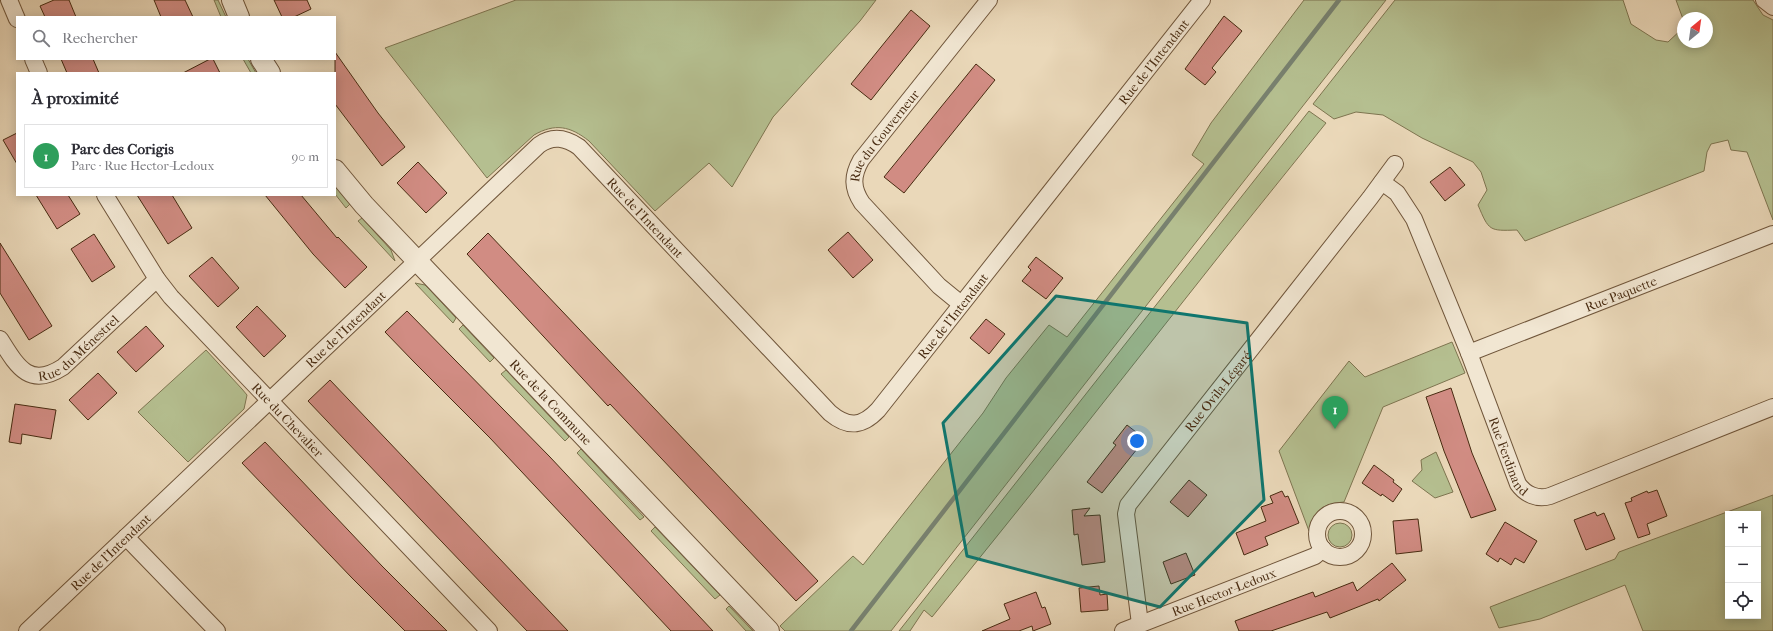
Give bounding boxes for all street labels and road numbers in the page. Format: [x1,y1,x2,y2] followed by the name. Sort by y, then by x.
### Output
[1115,16,1192,108] street label: Rue de l'Intendant
[847,87,922,183] street label: Rue du Gouverneur
[604,175,687,261] street label: Rue de l'Intendant
[915,270,991,362] street label: Rue de l'Intendant
[1583,273,1659,315] street label: Rue Paquette
[303,287,389,371] street label: Rue de l'Intendant
[37,312,122,384] street label: Rue du Ménestrel
[1182,348,1255,435] street label: Rue Ovila-Légaré
[507,356,595,449] street label: Rue de la Commune
[249,380,327,461] street label: Rue du Chevalier
[1486,415,1532,500] street label: Rue Ferdinand
[68,510,154,594] street label: Rue de l'Intendant
[1170,565,1278,619] street label: Rue Hector-Ledoux

